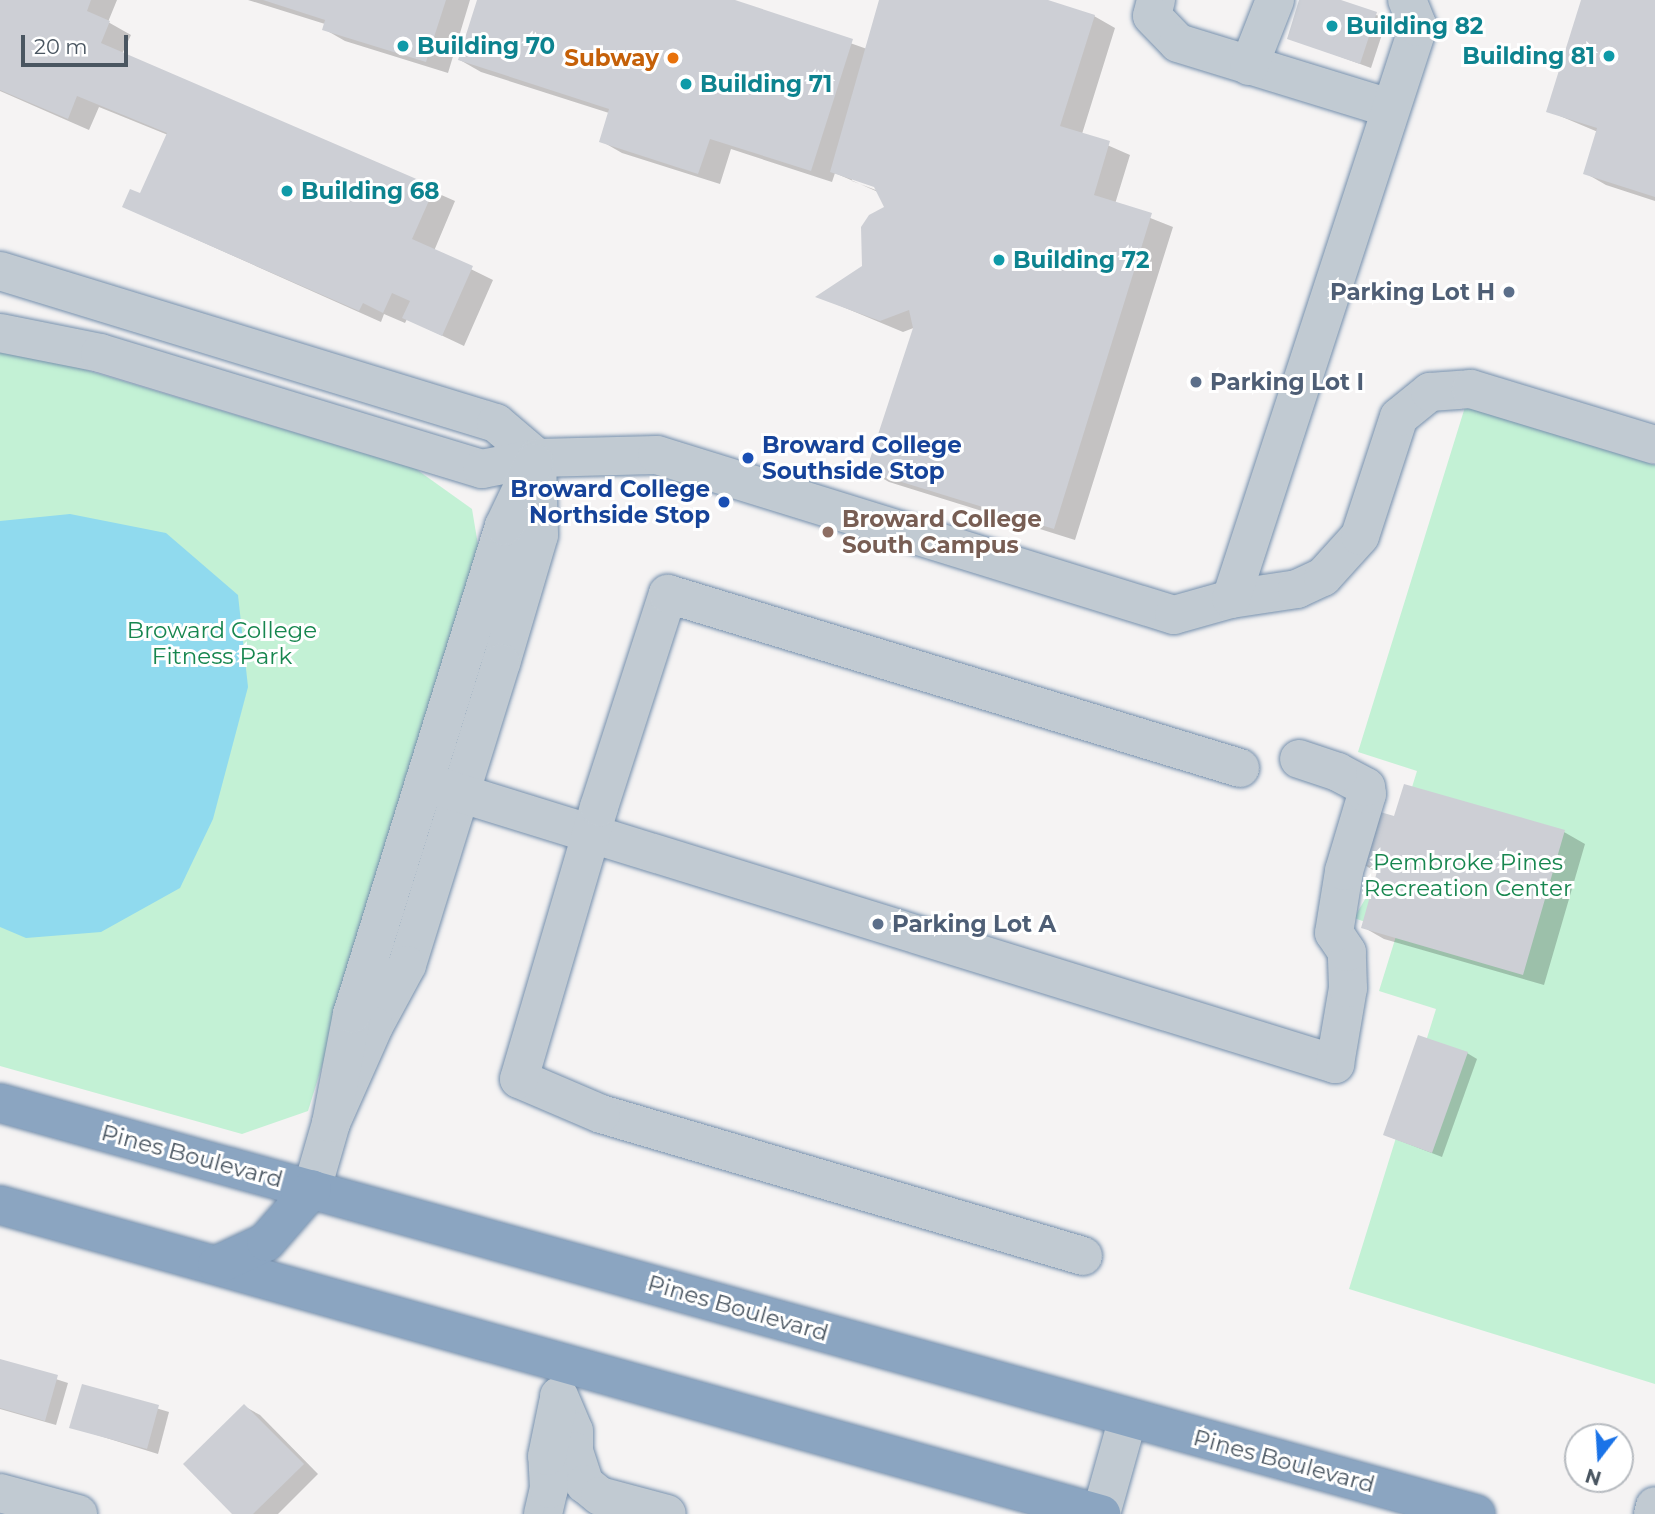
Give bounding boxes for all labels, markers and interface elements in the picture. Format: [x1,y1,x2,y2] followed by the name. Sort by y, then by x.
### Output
[1346,12,1483,40] place label: Building 82
[1324,18,1340,34] marker: Building 82
[24,21,131,65] scale bar
[417,32,555,60] place label: Building 70
[34,34,88,59] text: 20 m
[395,38,411,54] marker: Building 70
[1462,42,1595,70] place label: Building 81
[564,44,659,72] place label: Subway
[1601,48,1617,64] marker: Building 81
[665,50,681,66] marker: Subway
[700,70,832,98] place label: Building 71
[678,76,694,92] marker: Building 71
[301,177,440,205] place label: Building 68
[279,183,295,199] marker: Building 68
[1013,246,1150,274] place label: Building 72
[991,252,1007,268] marker: Building 72
[1330,278,1495,306] place label: Parking Lot H
[1501,284,1517,300] marker: Parking Lot H
[1210,368,1364,396] place label: Parking Lot I
[1188,374,1204,390] marker: Parking Lot I
[762,431,962,485] place label: Broward College Southside Stop
[740,450,756,466] marker: Broward College Southside Stop
[510,475,710,529] place label: Broward College Northside Stop
[716,494,732,510] marker: Broward College Northside Stop
[842,505,1042,559] place label: Broward College South Campus
[820,524,836,540] marker: Broward College South Campus
[127,616,317,670] park label: Broward College Fitness Park
[1364,848,1572,902] park label: Pembroke Pines Recreation Center
[892,910,1056,938] place label: Parking Lot A
[870,916,886,932] marker: Parking Lot A
[98,1119,286,1193] street label: Pines Boulevard
[645,1269,831,1347] street label: Pines Boulevard
[1564,1423,1634,1493] north arrow
[1190,1424,1378,1498] street label: Pines Boulevard
[1583,1463,1604,1490] text: N

